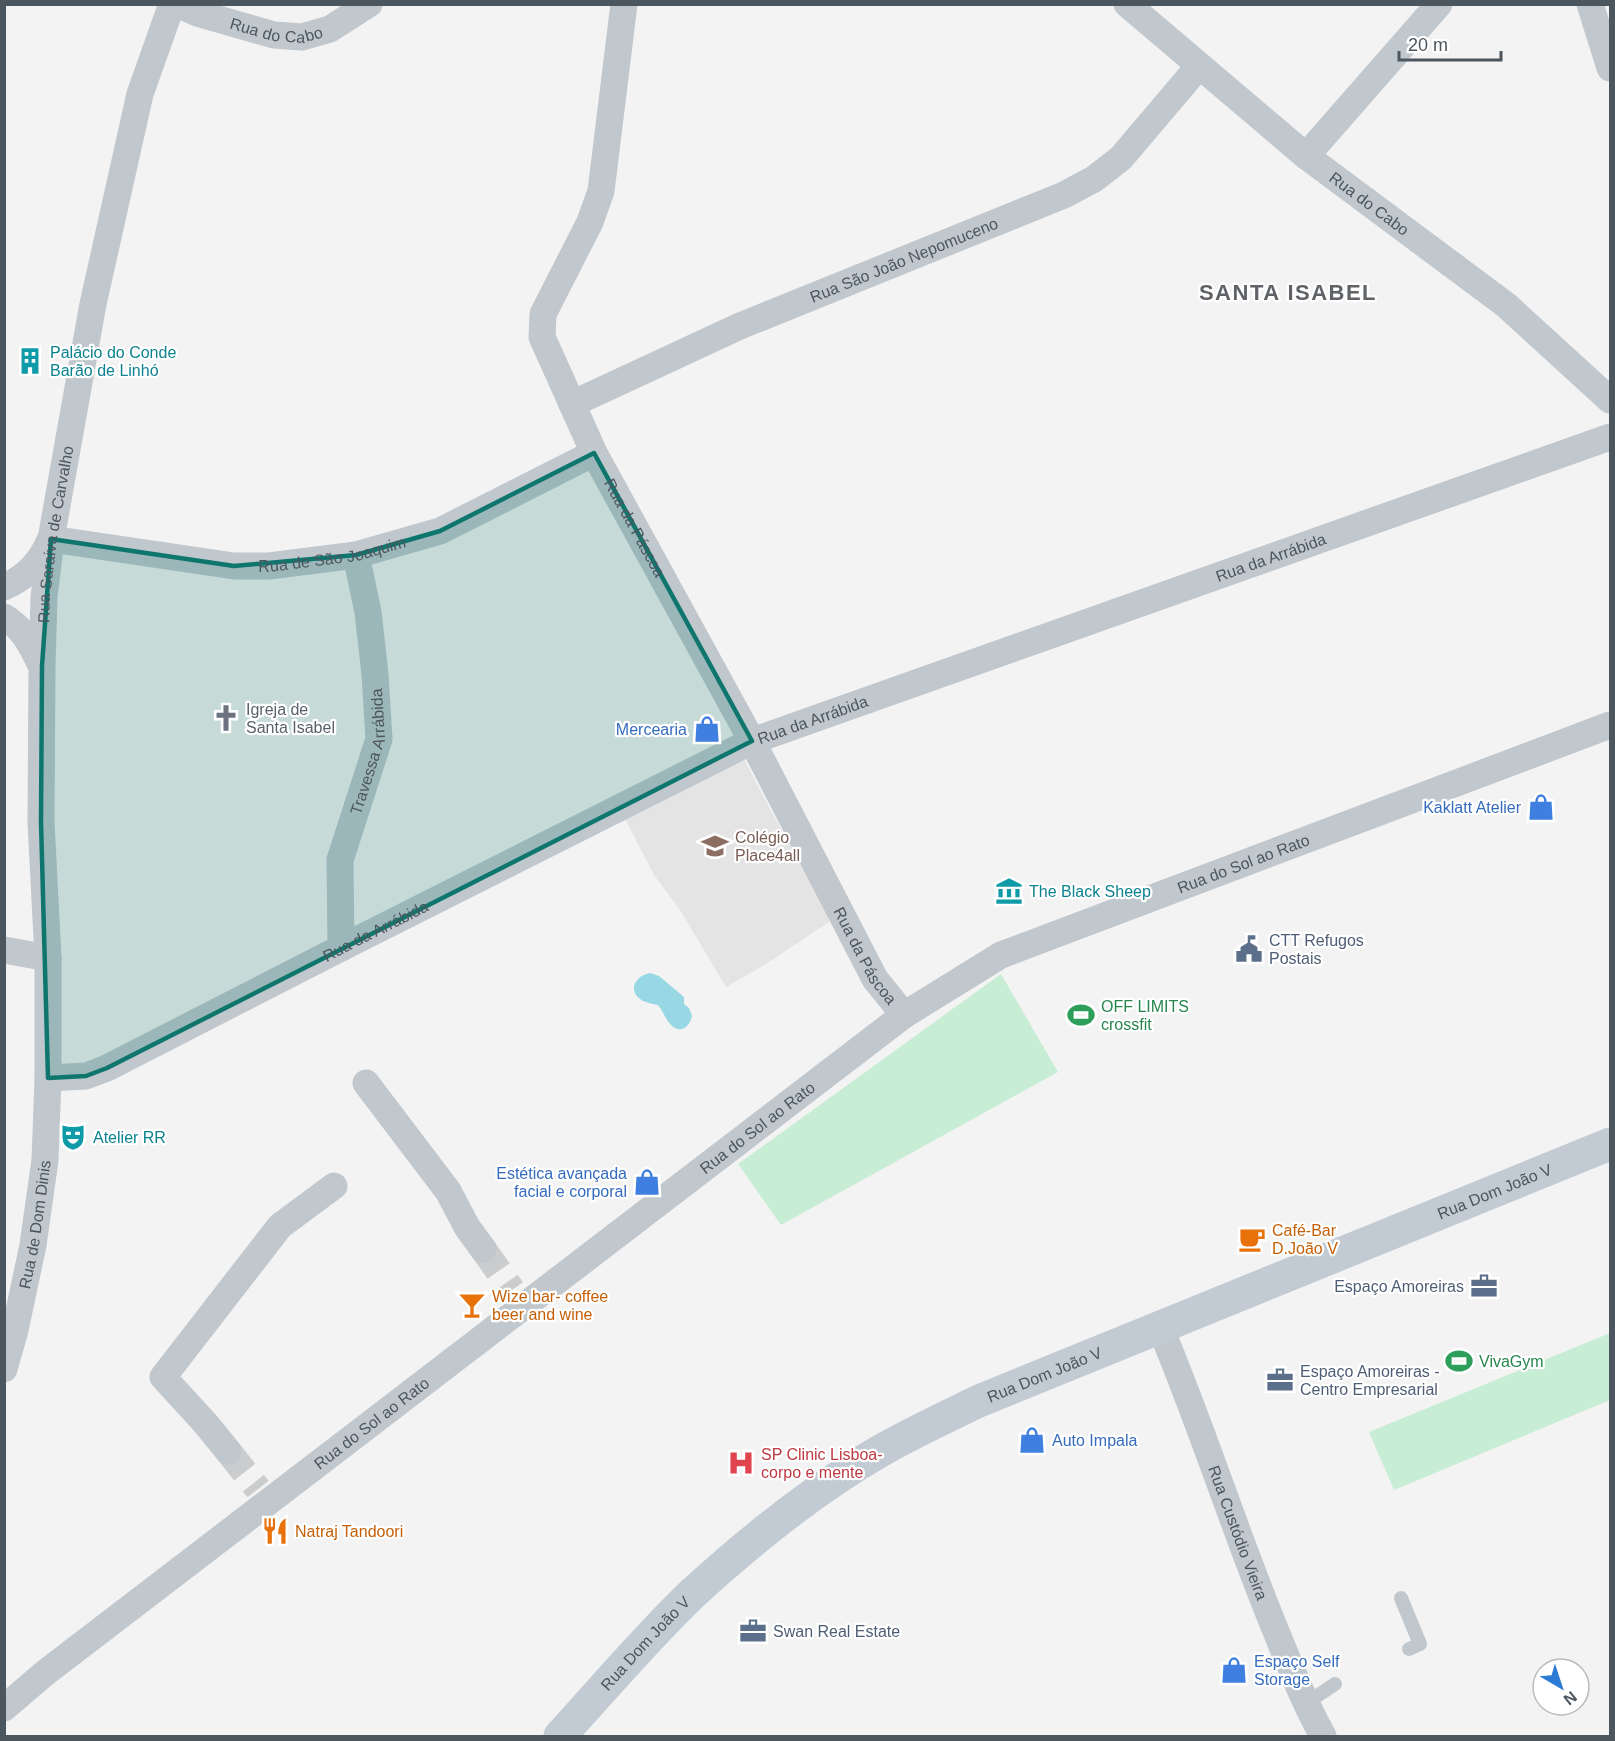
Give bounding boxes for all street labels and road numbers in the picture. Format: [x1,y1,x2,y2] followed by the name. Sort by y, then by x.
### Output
[228,15,325,46] street label: Rua do Cabo
[1326,169,1412,239] street label: Rua do Cabo
[808,215,1001,306] street label: Rua São João Nepomuceno
[35,444,77,623] street label: Rua Saraiva de Carvalho
[601,476,668,580] street label: Rua da Páscoa
[1214,530,1328,585] street label: Rua da Arrábida
[258,533,408,575] street label: Rua de São Joaquim
[347,688,388,817] street label: Travessa Arrábida
[755,693,870,747] street label: Rua da Arrábida
[1175,831,1312,897] street label: Rua do Sol ao Rato
[320,897,431,965] street label: Rua da Arrábida
[830,904,900,1008] street label: Rua da Páscoa
[697,1079,818,1177] street label: Rua do Sol ao Rato
[16,1159,54,1290] street label: Rua de Dom Dinis
[1435,1161,1555,1222] street label: Rua Dom João V
[985,1344,1104,1406] street label: Rua Dom João V
[311,1374,432,1473] street label: Rua do Sol ao Rato
[1205,1463,1271,1603] street label: Rua Custódio Vieira
[598,1593,694,1694] street label: Rua Dom João V

